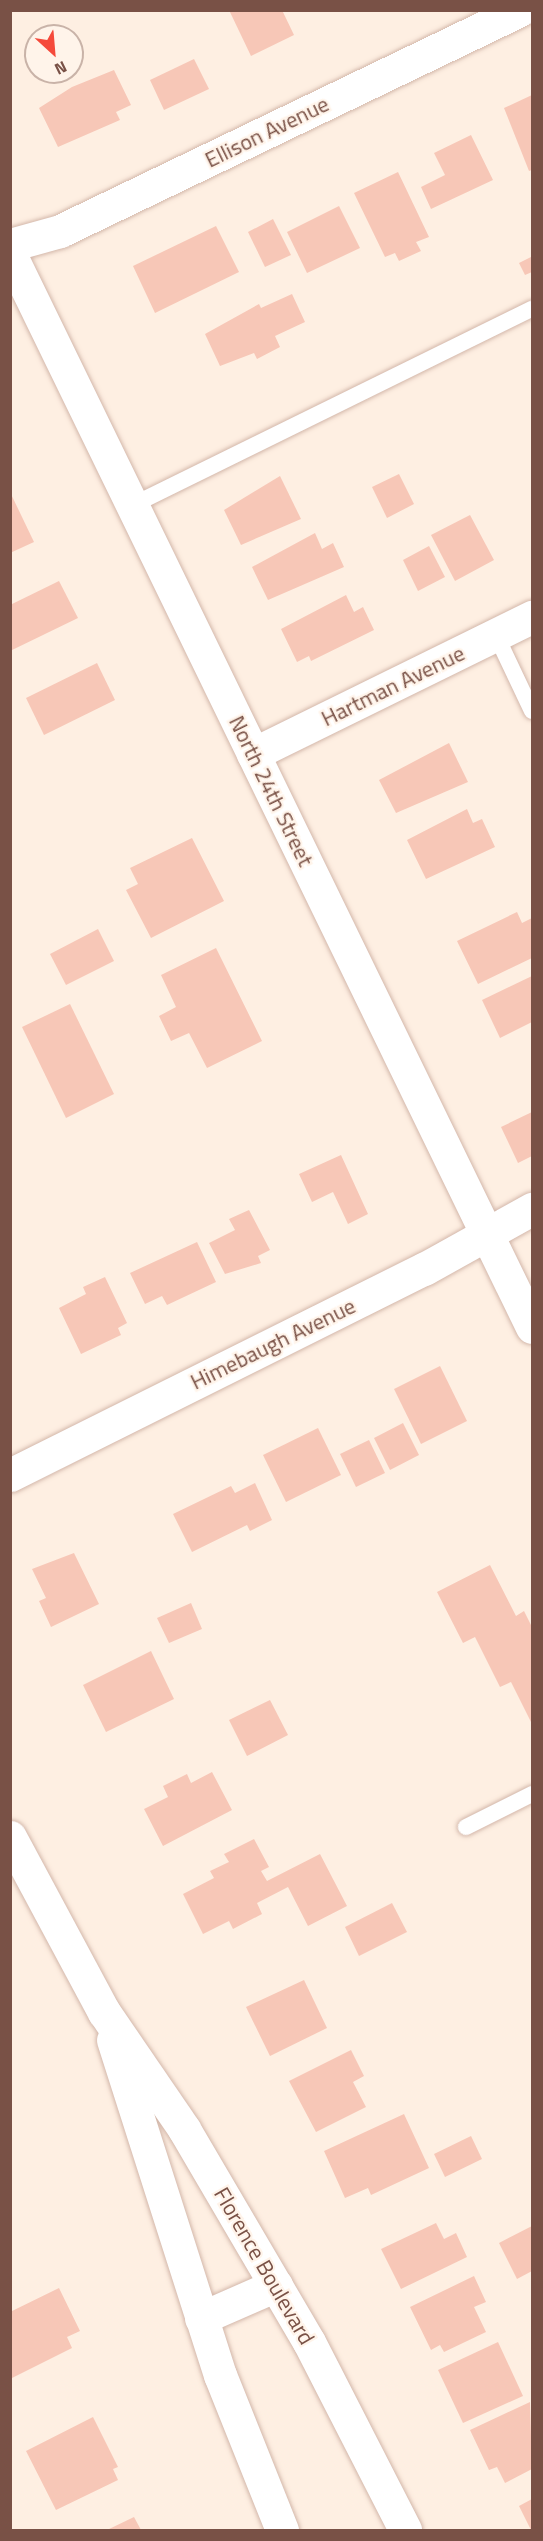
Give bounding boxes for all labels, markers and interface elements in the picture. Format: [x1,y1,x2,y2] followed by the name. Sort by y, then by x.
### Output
[24,24,84,84] north arrow
[51,55,71,82] text: N
[201,91,333,173] street label: Ellison Avenue
[317,640,469,732] street label: Hartman Avenue
[223,711,319,871] street label: North 24th Street
[186,1293,360,1395] street label: Himebaugh Avenue
[208,2183,320,2349] street label: Florence Boulevard

